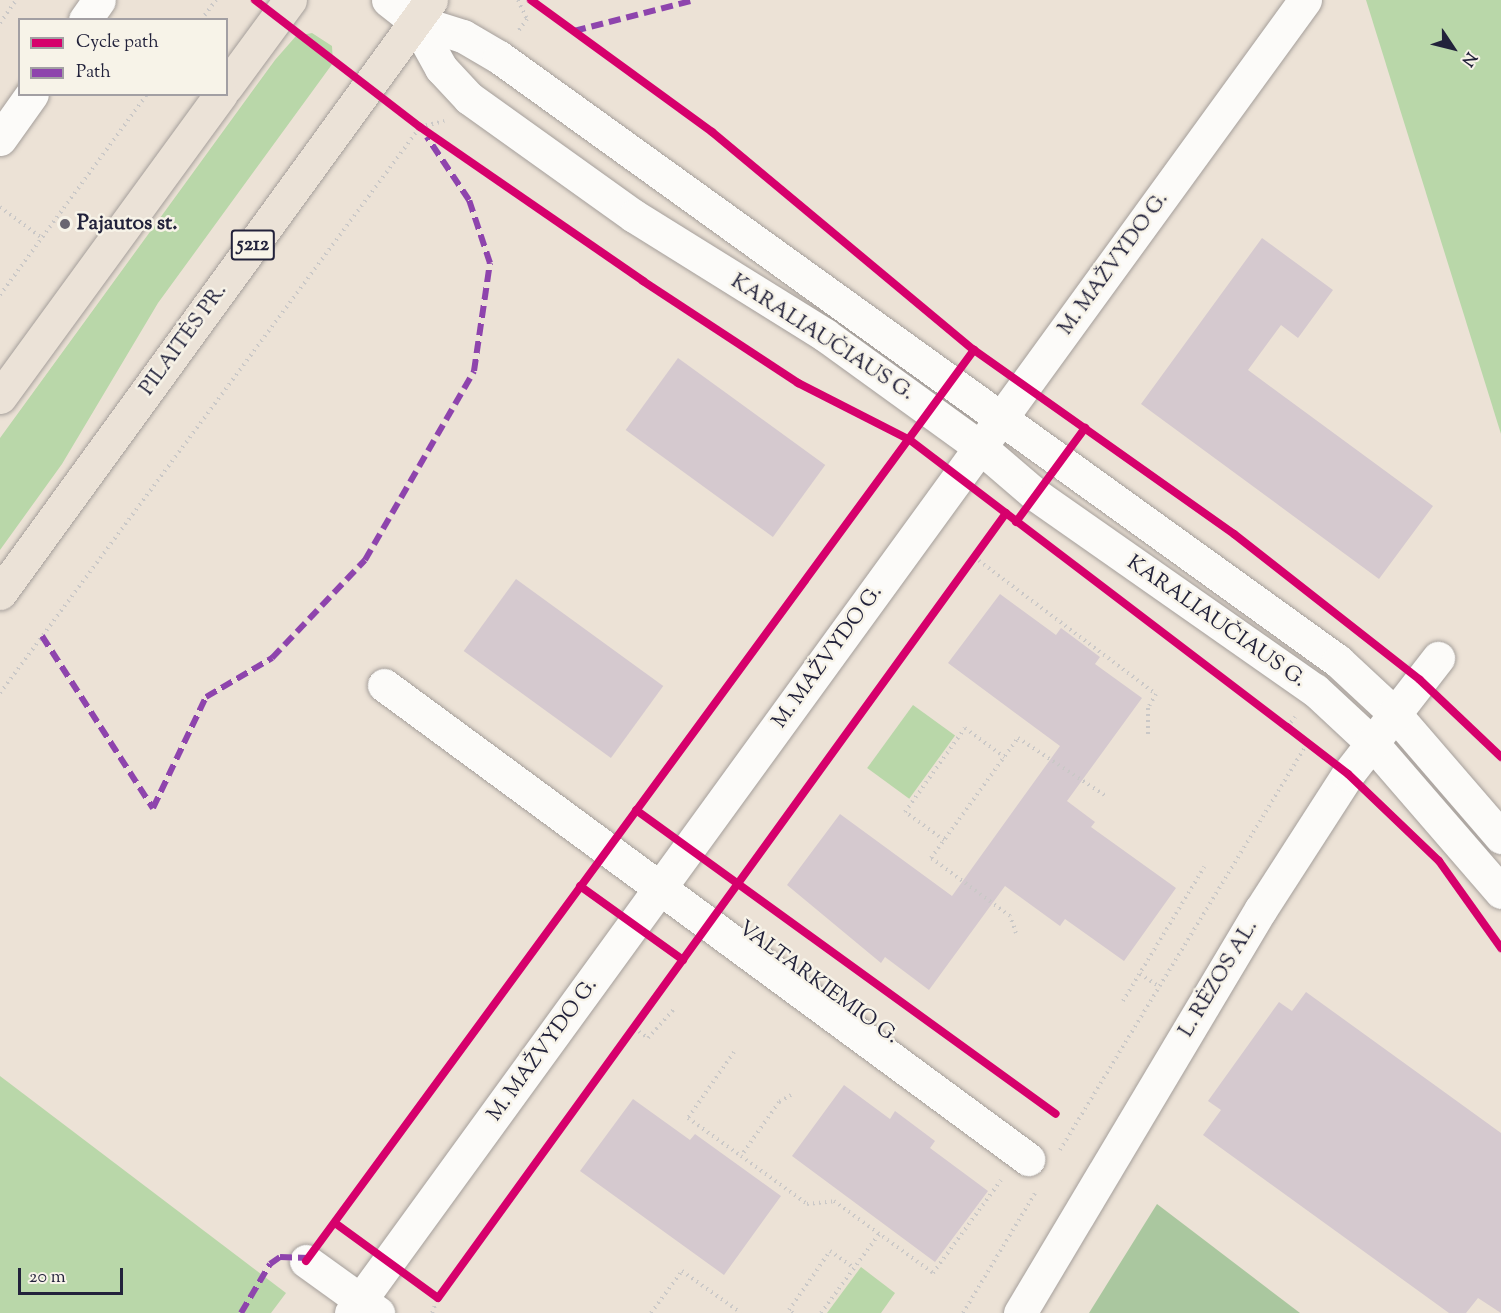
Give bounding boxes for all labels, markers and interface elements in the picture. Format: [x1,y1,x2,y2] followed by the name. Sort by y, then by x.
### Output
[18,18,228,96] legend
[1423,18,1483,78] north arrow
[76,30,159,56] text: Cycle path
[1455,47,1481,70] text: N
[76,60,111,86] text: Path
[1054,188,1174,340] street label: M. MAŽVYDO G.
[77,211,177,237] place label: Pajautos st.
[58,217,72,231] marker: Pajautos st.
[230,228,276,262] road number: 5212
[726,269,918,407] street label: KARALIAUČIAUS G.
[135,279,233,401] street label: PILAITĖS PR.
[1121,551,1311,693] street label: KARALIAUČIAUS G.
[768,581,888,733] street label: M. MAŽVYDO G.
[733,916,903,1050] street label: VALTARKIEMIO G.
[1174,916,1264,1042] street label: L. RĖZOS AL.
[483,974,603,1126] street label: M. MAŽVYDO G.
[21,1256,126,1294] scale bar
[29,1265,66,1291] text: 20 m

